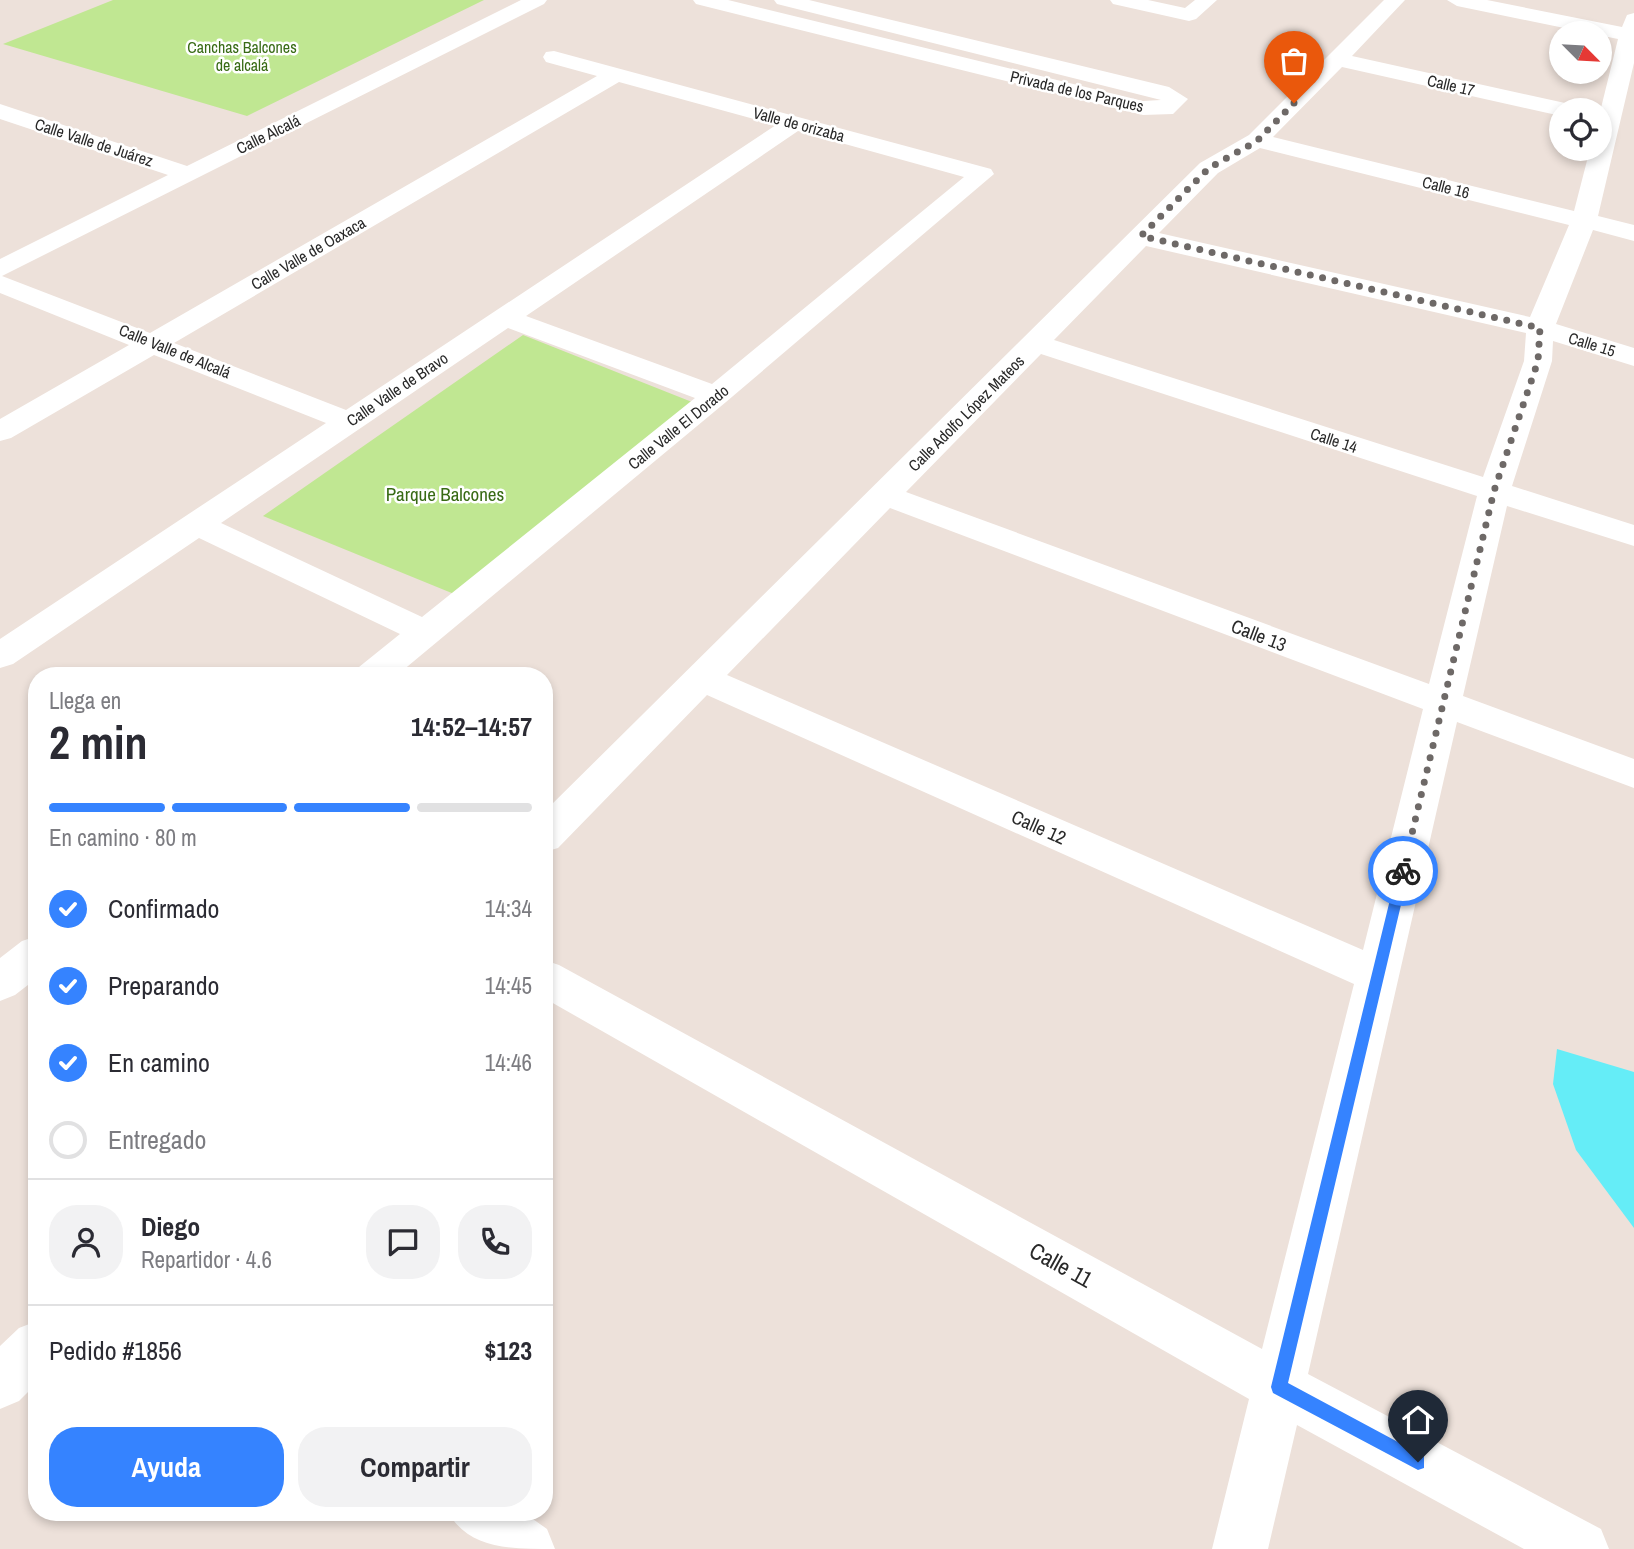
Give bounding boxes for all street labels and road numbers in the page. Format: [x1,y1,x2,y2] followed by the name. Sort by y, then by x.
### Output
[1008,65,1146,117] street label: Privada de los Parques
[1425,69,1477,101] street label: Calle 17
[751,101,848,147] street label: Valle de orizaba
[232,109,304,159] street label: Calle Alcalá
[32,113,156,172] street label: Calle Valle de Juárez
[1420,171,1472,203] street label: Calle 16
[247,211,370,295] street label: Calle Valle de Oaxaca
[116,319,235,384] street label: Calle Valle de Alcalá
[1566,326,1618,362] street label: Calle 15
[342,347,452,431] street label: Calle Valle de Bravo
[903,350,1029,476] street label: Calle Adolfo López Mateos
[623,380,733,474] street label: Calle Valle El Dorado
[1308,422,1360,458] street label: Calle 14
[1228,613,1290,657] street label: Calle 13
[1008,804,1070,850] street label: Calle 12
[1024,1235,1099,1295] street label: Calle 11

